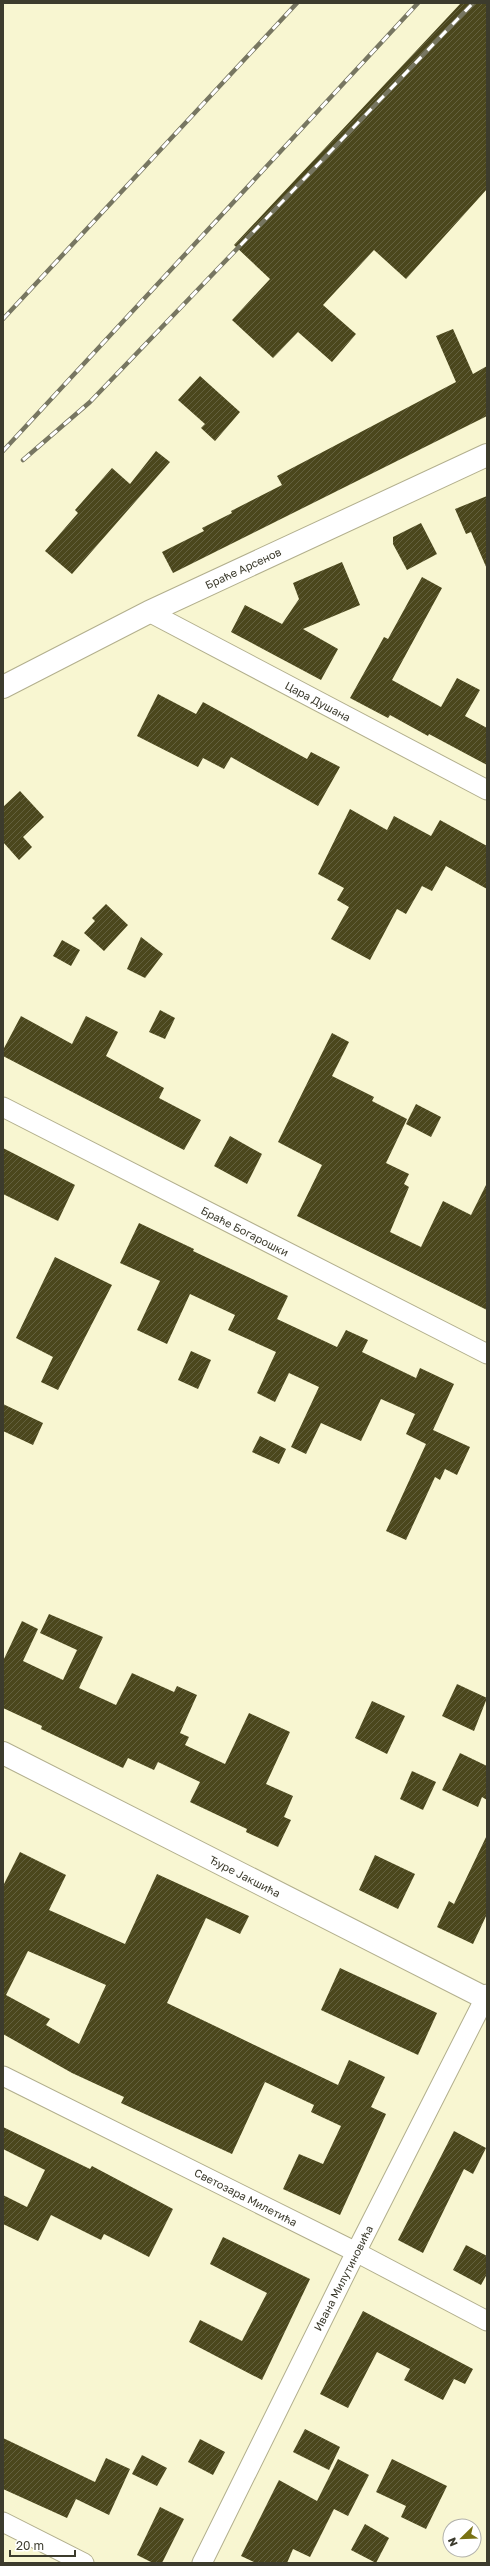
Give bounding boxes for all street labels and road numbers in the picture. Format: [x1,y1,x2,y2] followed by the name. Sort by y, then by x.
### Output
[203,545,283,591] street label: Браће Арсенов
[283,678,353,724] street label: Цара Душана
[199,1203,291,1259] street label: Браће Богарошки
[207,1853,283,1899] street label: Ђуре Јакшића
[192,2165,300,2229] street label: Светозара Милетића
[311,2223,375,2333] street label: Ивана Милутиновића

